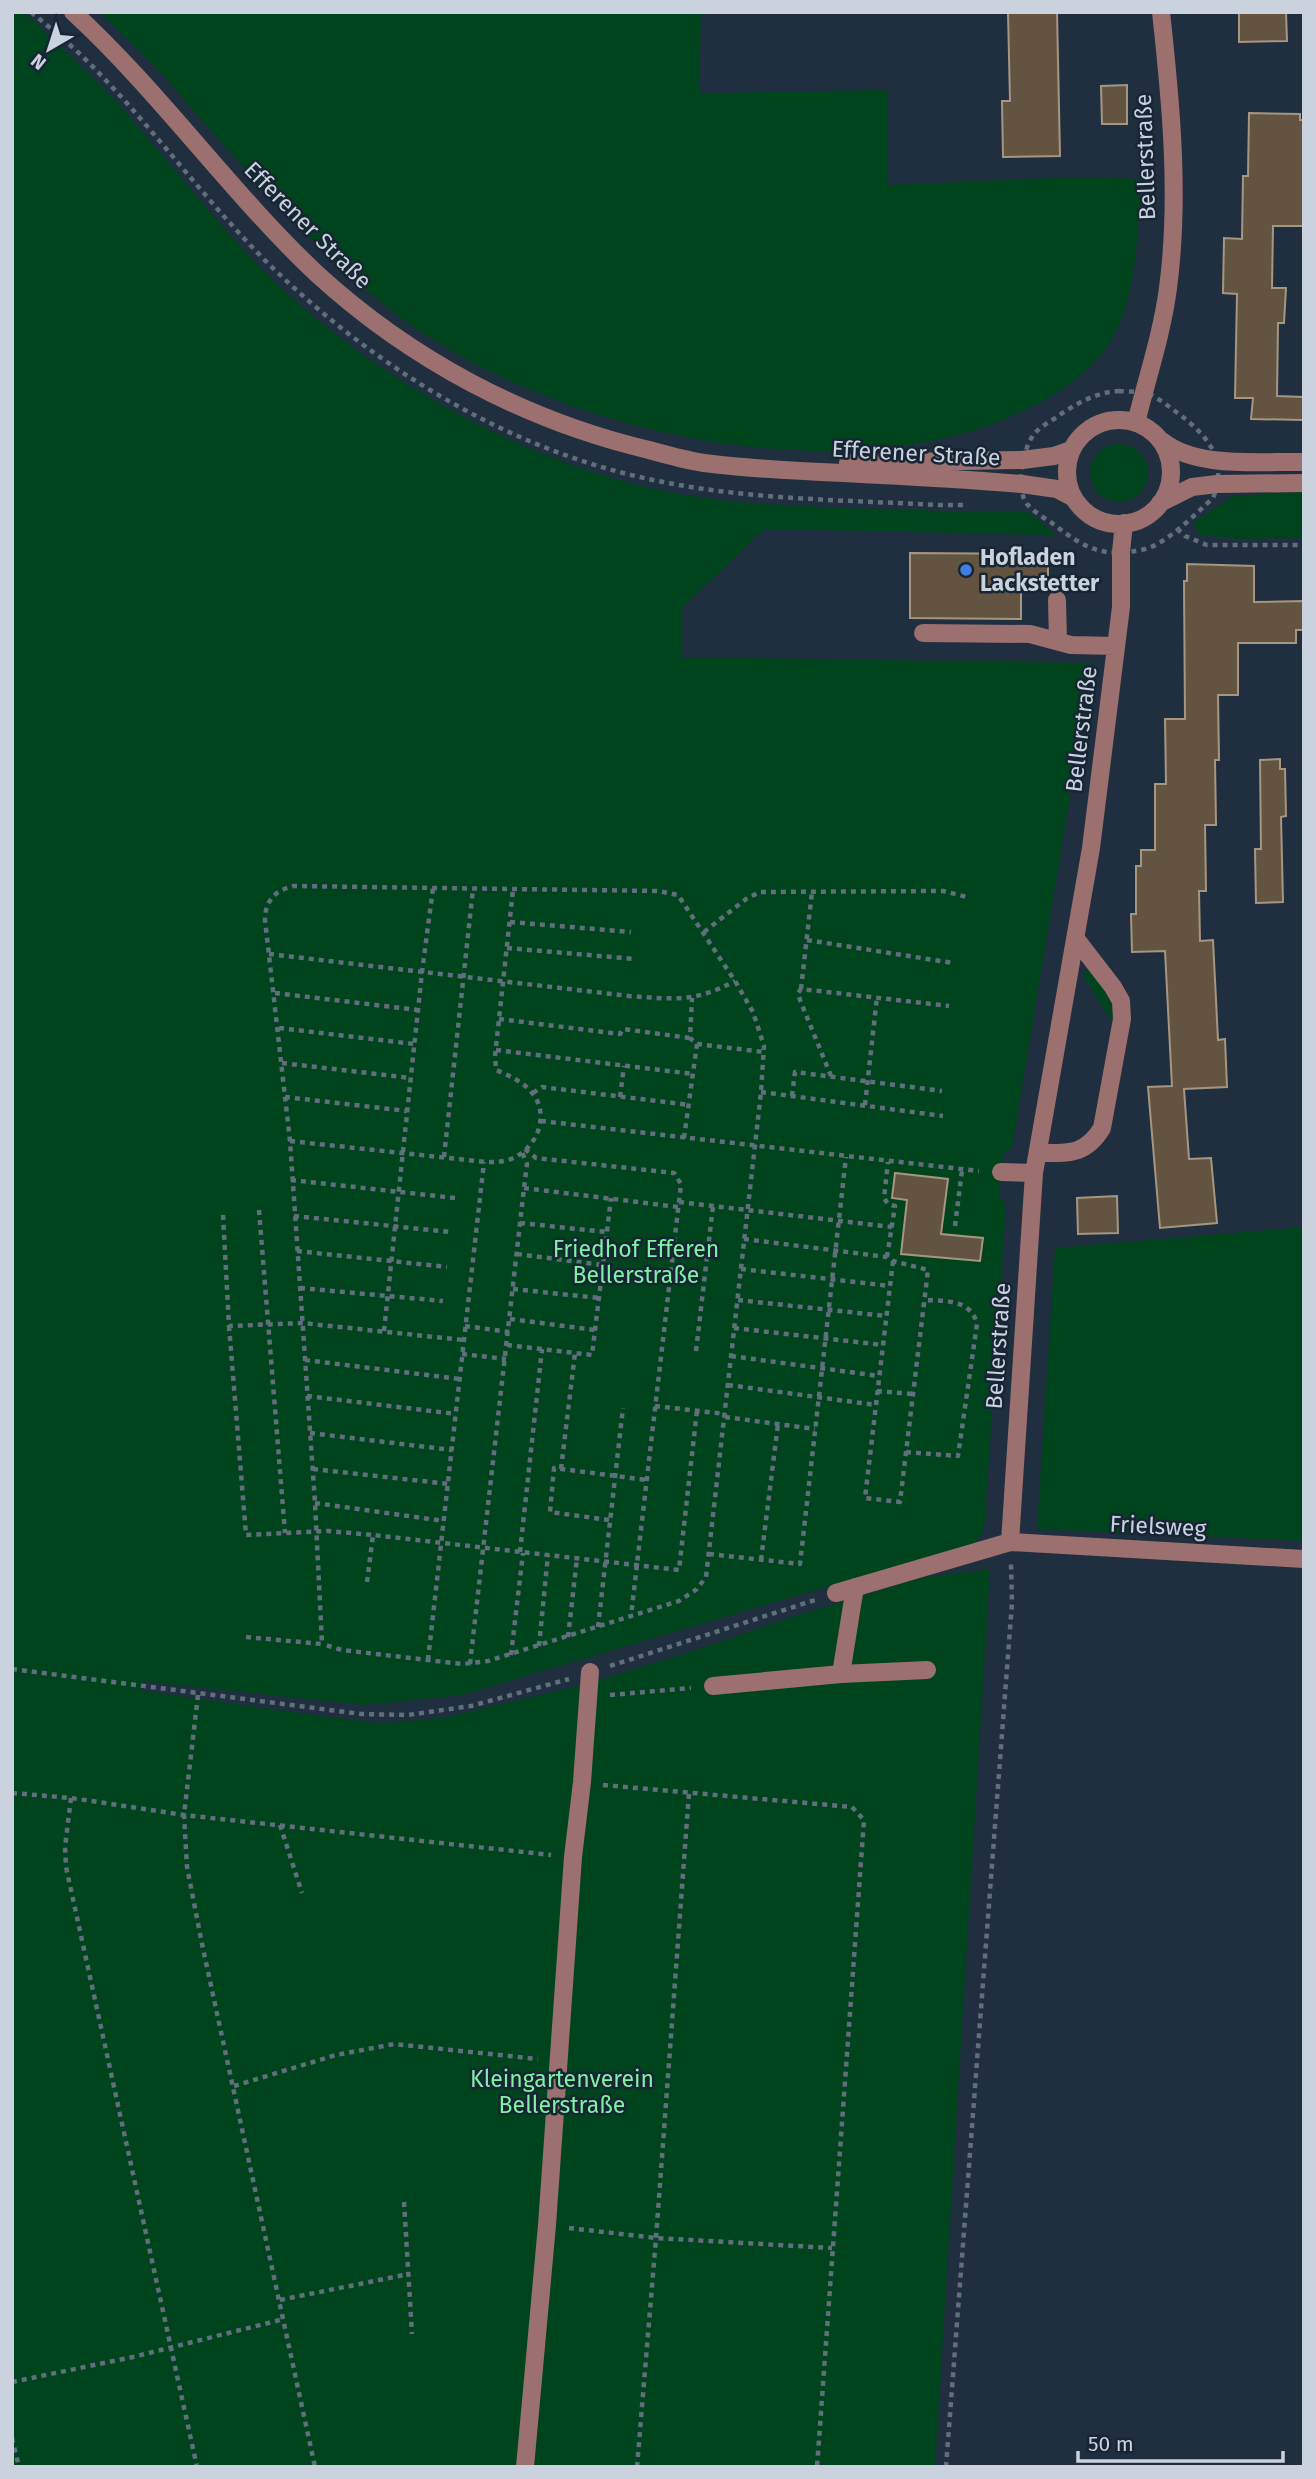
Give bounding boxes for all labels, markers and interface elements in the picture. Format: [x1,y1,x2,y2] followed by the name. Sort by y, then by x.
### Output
[14,14,84,84] north arrow
[26,49,51,75] text: N
[1129,93,1161,221] street label: Bellerstraße
[238,155,378,295] street label: Efferener Straße
[831,435,1001,471] street label: Efferener Straße
[980,543,1100,597] place label: Hofladen Lackstetter
[958,562,974,578] marker: Hofladen Lackstetter
[1059,664,1103,794] street label: Bellerstraße
[553,1235,719,1289] park label: Friedhof Efferen Bellerstraße
[980,1282,1016,1410] street label: Bellerstraße
[1109,1509,1207,1543] street label: Frielsweg
[470,2065,654,2119] park label: Kleingartenverein Bellerstraße
[1078,2420,1283,2464] scale bar
[1088,2431,1134,2457] text: 50 m

